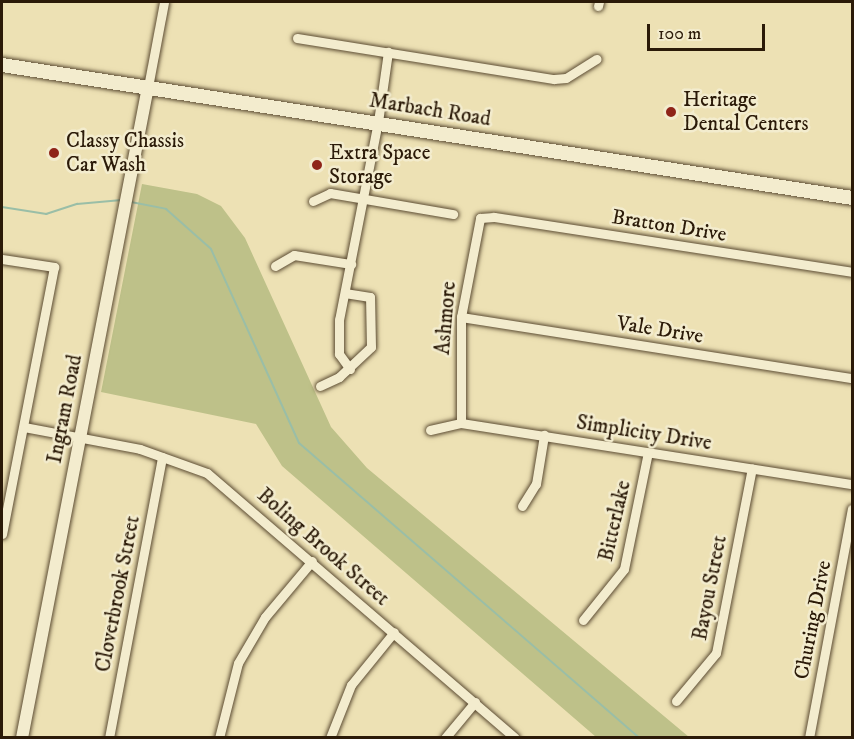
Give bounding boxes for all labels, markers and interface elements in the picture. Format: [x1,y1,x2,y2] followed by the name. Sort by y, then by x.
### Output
[650,12,768,50] scale bar
[658,23,701,45] text: 100 m
[683,87,808,137] place label: Heritage Dental Centers
[367,88,493,132] street label: Marbach Road
[664,105,678,119] marker: Heritage Dental Centers
[66,128,184,178] place label: Classy Chassis Car Wash
[329,140,430,190] place label: Extra Space Storage
[47,146,61,160] marker: Classy Chassis Car Wash
[310,158,324,172] marker: Extra Space Storage
[610,204,728,248] street label: Bratton Drive
[430,280,462,356] street label: Ashmore
[615,311,705,349] street label: Vale Drive
[42,352,88,466] street label: Ingram Road
[575,410,713,456] street label: Simplicity Drive
[593,478,637,564] street label: Bitterlake
[252,483,394,611] street label: Boling Brook Street
[90,514,146,674] street label: Cloverbrook Street
[687,533,733,643] street label: Bayou Street
[789,558,837,682] street label: Churing Drive

